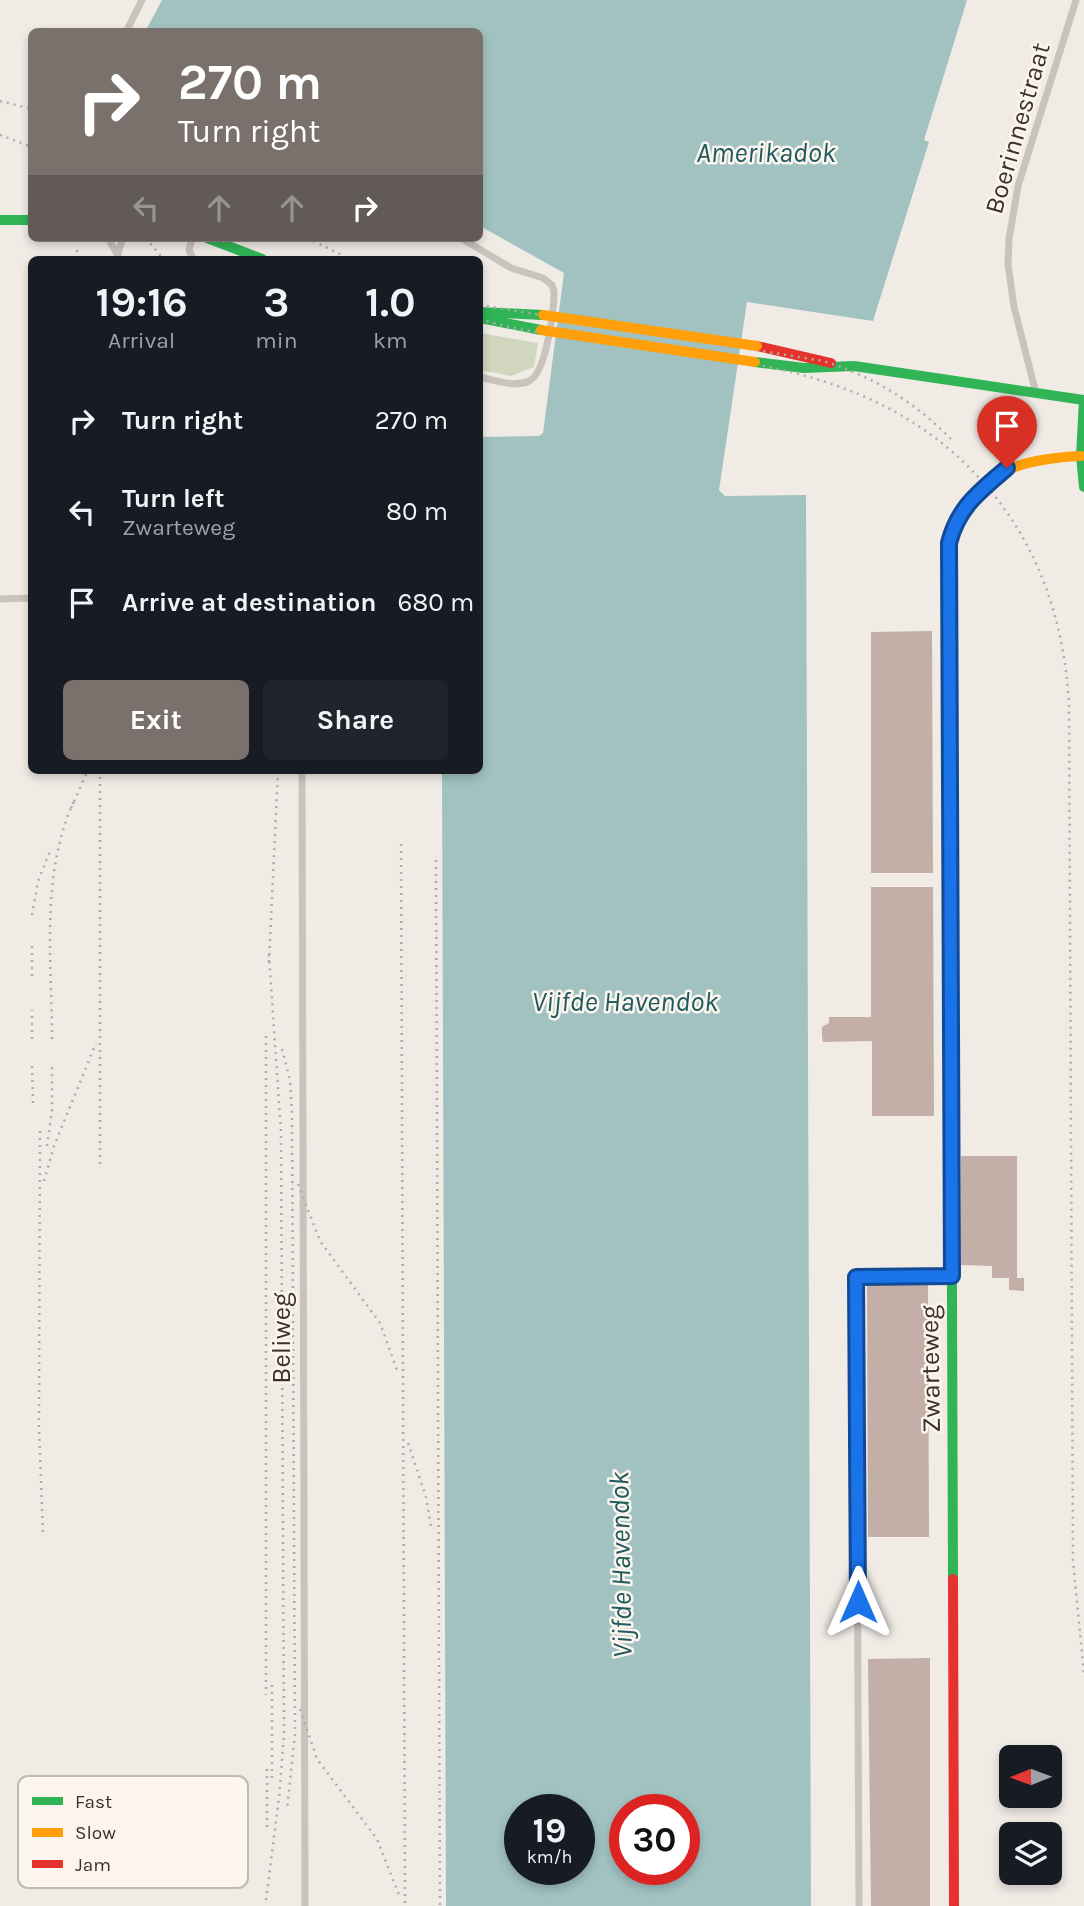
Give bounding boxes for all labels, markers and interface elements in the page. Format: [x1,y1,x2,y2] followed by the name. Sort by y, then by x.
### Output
[978,39,1057,217] street label: Boerinnestraat
[178,54,322,111] text: 270 m
[63,56,154,147] icon: right
[178,113,320,150] text: Turn right
[696,136,836,169] water label: Amerikadok
[127,189,165,227] icon: left
[200,189,238,227] icon: ahead
[273,189,311,227] icon: ahead
[346,189,384,227] icon: right
[95,277,188,327] text: 19:16
[263,277,289,327] text: 3
[365,277,416,327] text: 1.0
[108,327,175,354] text: Arrival
[255,327,298,354] text: min
[373,327,408,354] text: km
[977,396,1037,468] pin
[63,402,101,440] icon: right
[122,405,243,436] text: Turn right
[375,405,448,436] text: 270 m
[988,407,1026,445] icon: arrive
[122,483,224,514] text: Turn left
[63,493,101,531] icon: left
[386,496,448,527] text: 80 m
[122,514,235,541] text: Zwarteweg
[63,584,101,622] icon: arrive
[122,587,376,618] text: Arrive at destination
[397,587,474,618] text: 680 m
[63,680,249,760] button: Exit
[263,680,448,760] button: Share
[532,985,719,1018] water label: Vijfde Havendok
[266,1292,297,1384] street label: Beliweg
[914,1304,947,1433] street label: Zwarteweg
[602,1471,639,1658] water label: Vijfde Havendok
[821,1565,895,1639] position arrow
[999,1745,1062,1808] north arrow
[999,1745,1062,1885] map controls
[18,1776,248,1888] legend
[75,1791,112,1813] text: Fast
[609,1794,700,1885] speed limit sign: 30
[533,1810,566,1851] text: 19
[75,1822,116,1844] text: Slow
[999,1822,1062,1885] button: layers
[527,1846,572,1868] text: km/h
[75,1854,111,1876] text: Jam

